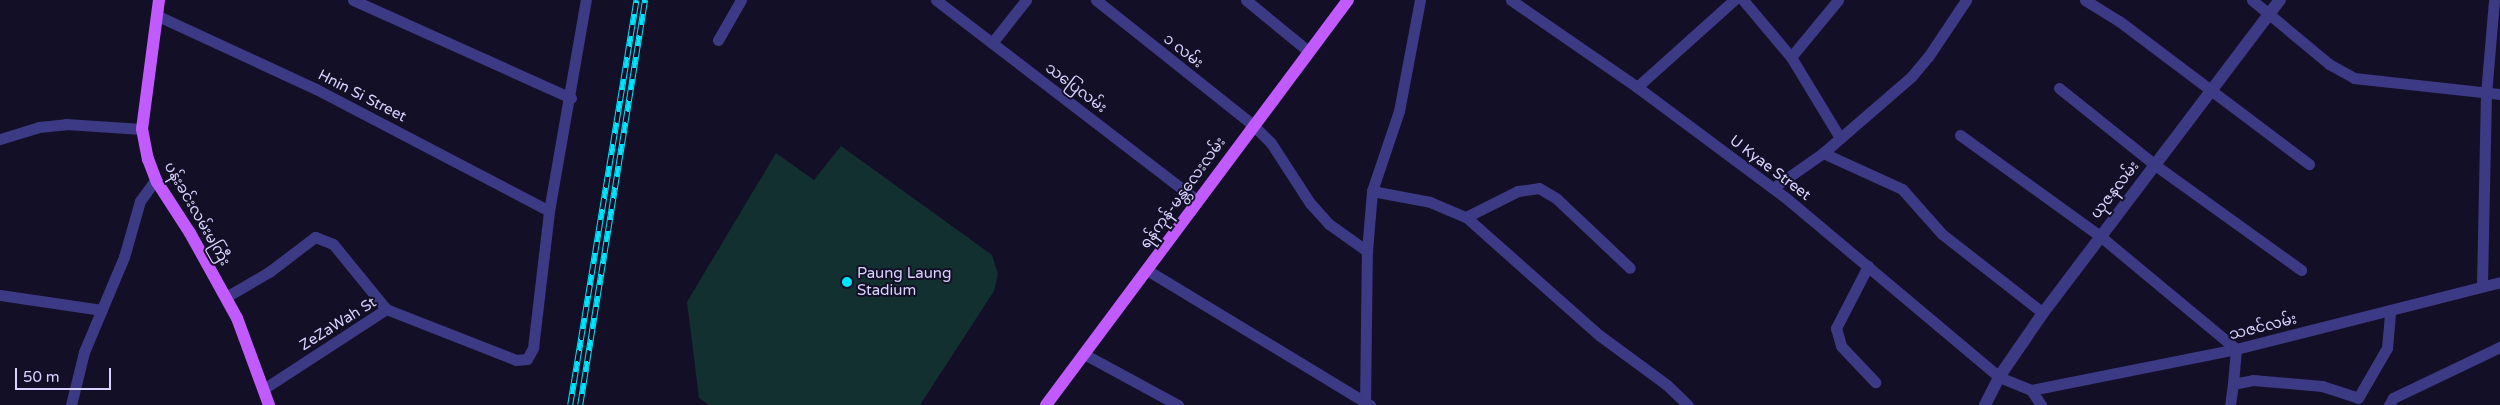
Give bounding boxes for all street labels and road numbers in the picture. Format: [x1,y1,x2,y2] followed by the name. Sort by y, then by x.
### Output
[1160,30,1206,72] street label: ၁ လမ်း
[1042,59,1110,117] street label: သပြေလမ်း
[315,66,409,126] street label: Hnin Si Street
[1726,132,1814,204] street label: U Kyae Street
[1136,134,1230,252] street label: ရန်ကုန်-မန္တလေးလမ်း
[2087,158,2143,222] street label: ယုဇနလမ်း
[160,159,234,269] street label: ပန်းခင်းလမ်းမကြီး
[296,293,380,355] street label: ZeZaWah St
[2227,310,2299,344] street label: သဇင်လမ်း

